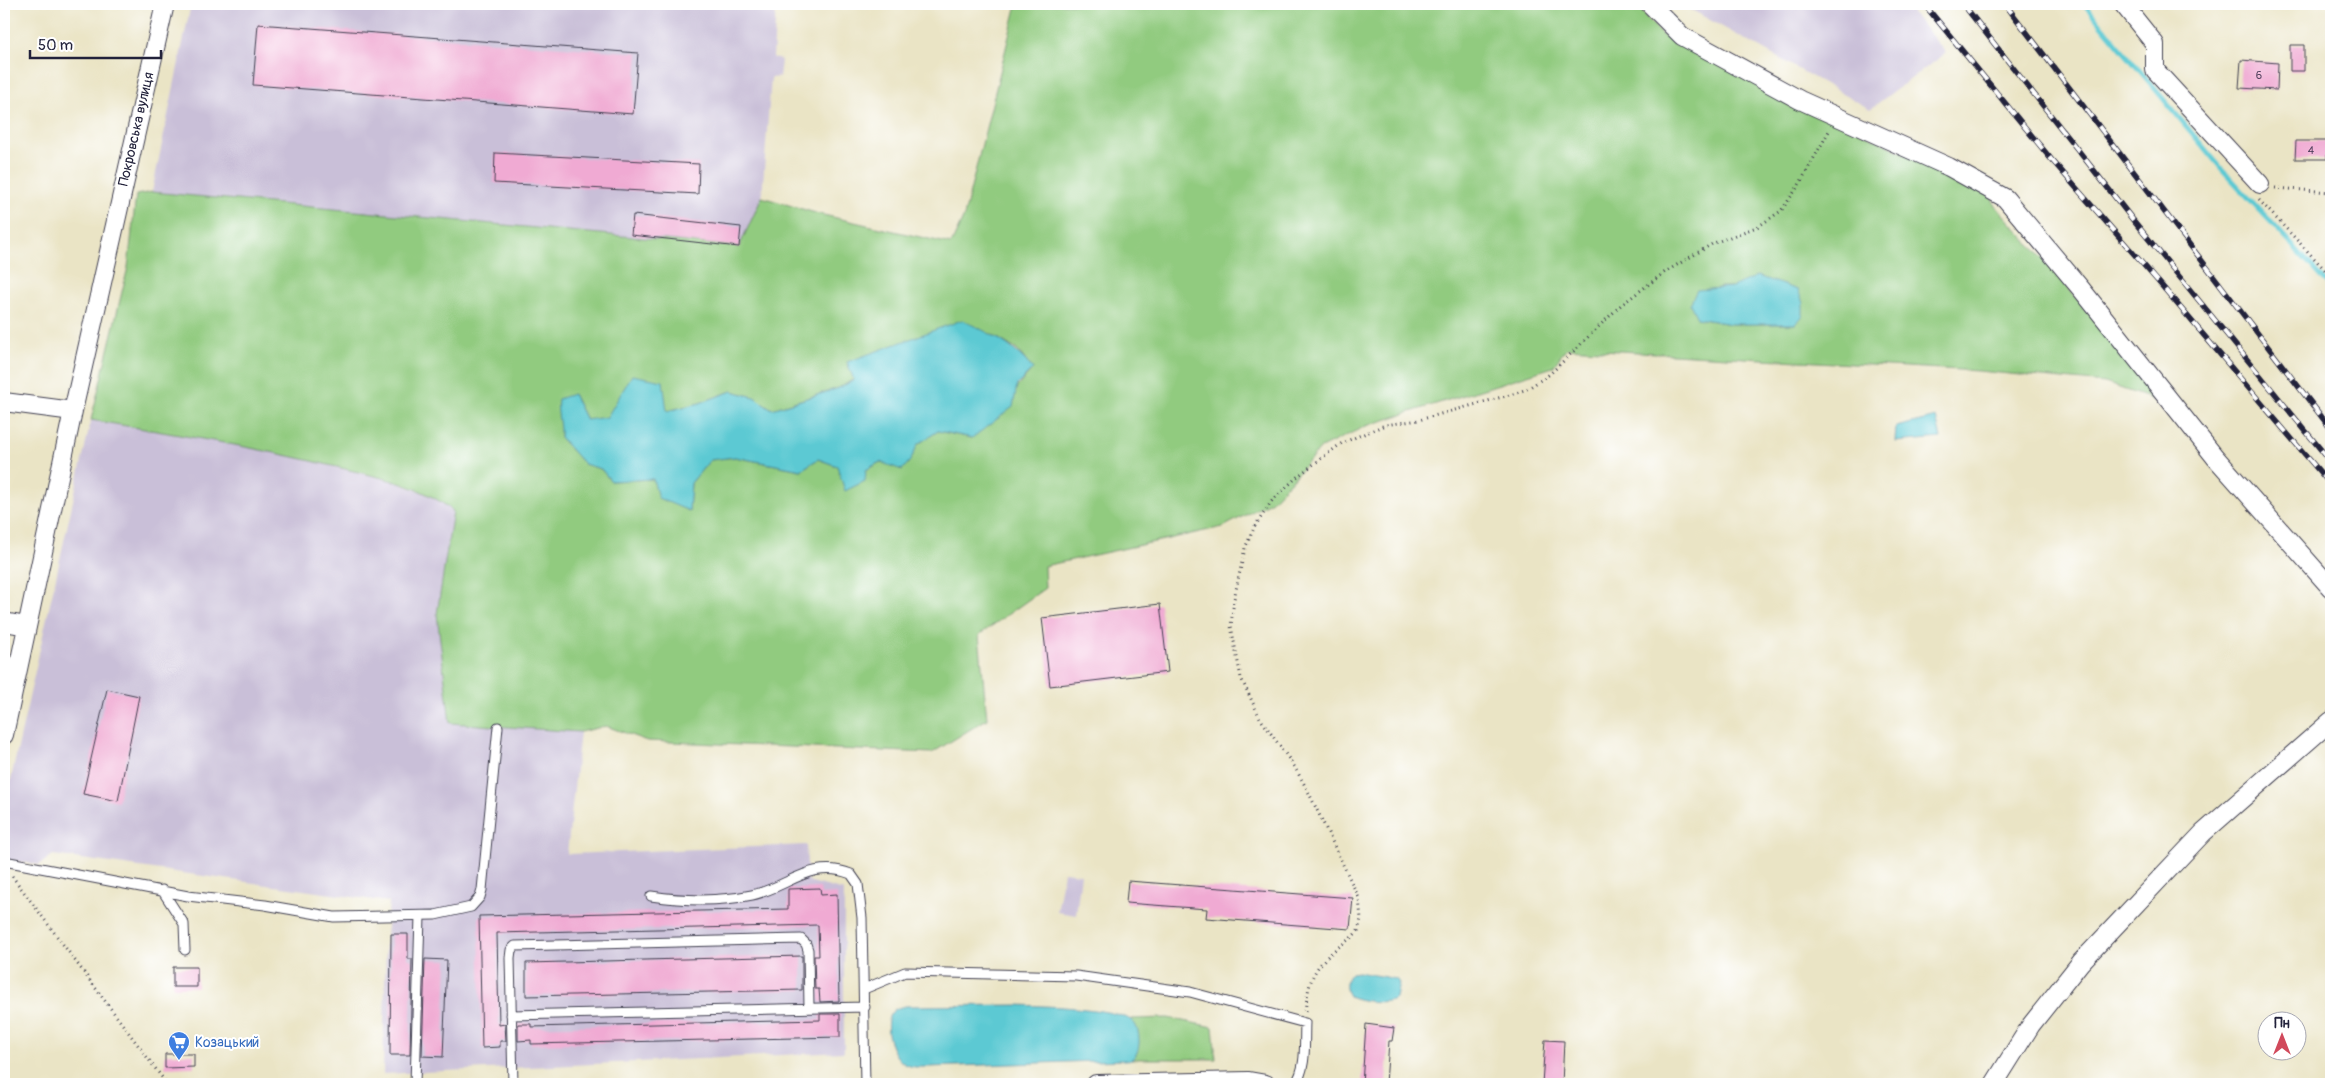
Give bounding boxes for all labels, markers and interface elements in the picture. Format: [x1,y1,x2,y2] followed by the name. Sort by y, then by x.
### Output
[30,28,161,60] scale bar
[38,36,73,55] text: 50 m
[2256,69,2262,82] house number: 6
[115,70,157,188] street label: Покровська вулиця
[2308,144,2315,157] house number: 4
[2258,1010,2308,1060] north arrow
[2274,1015,2290,1032] text: Пн
[167,1030,191,1061] supermarket icon: Козацький
[195,1034,259,1051] place label: Козацький

